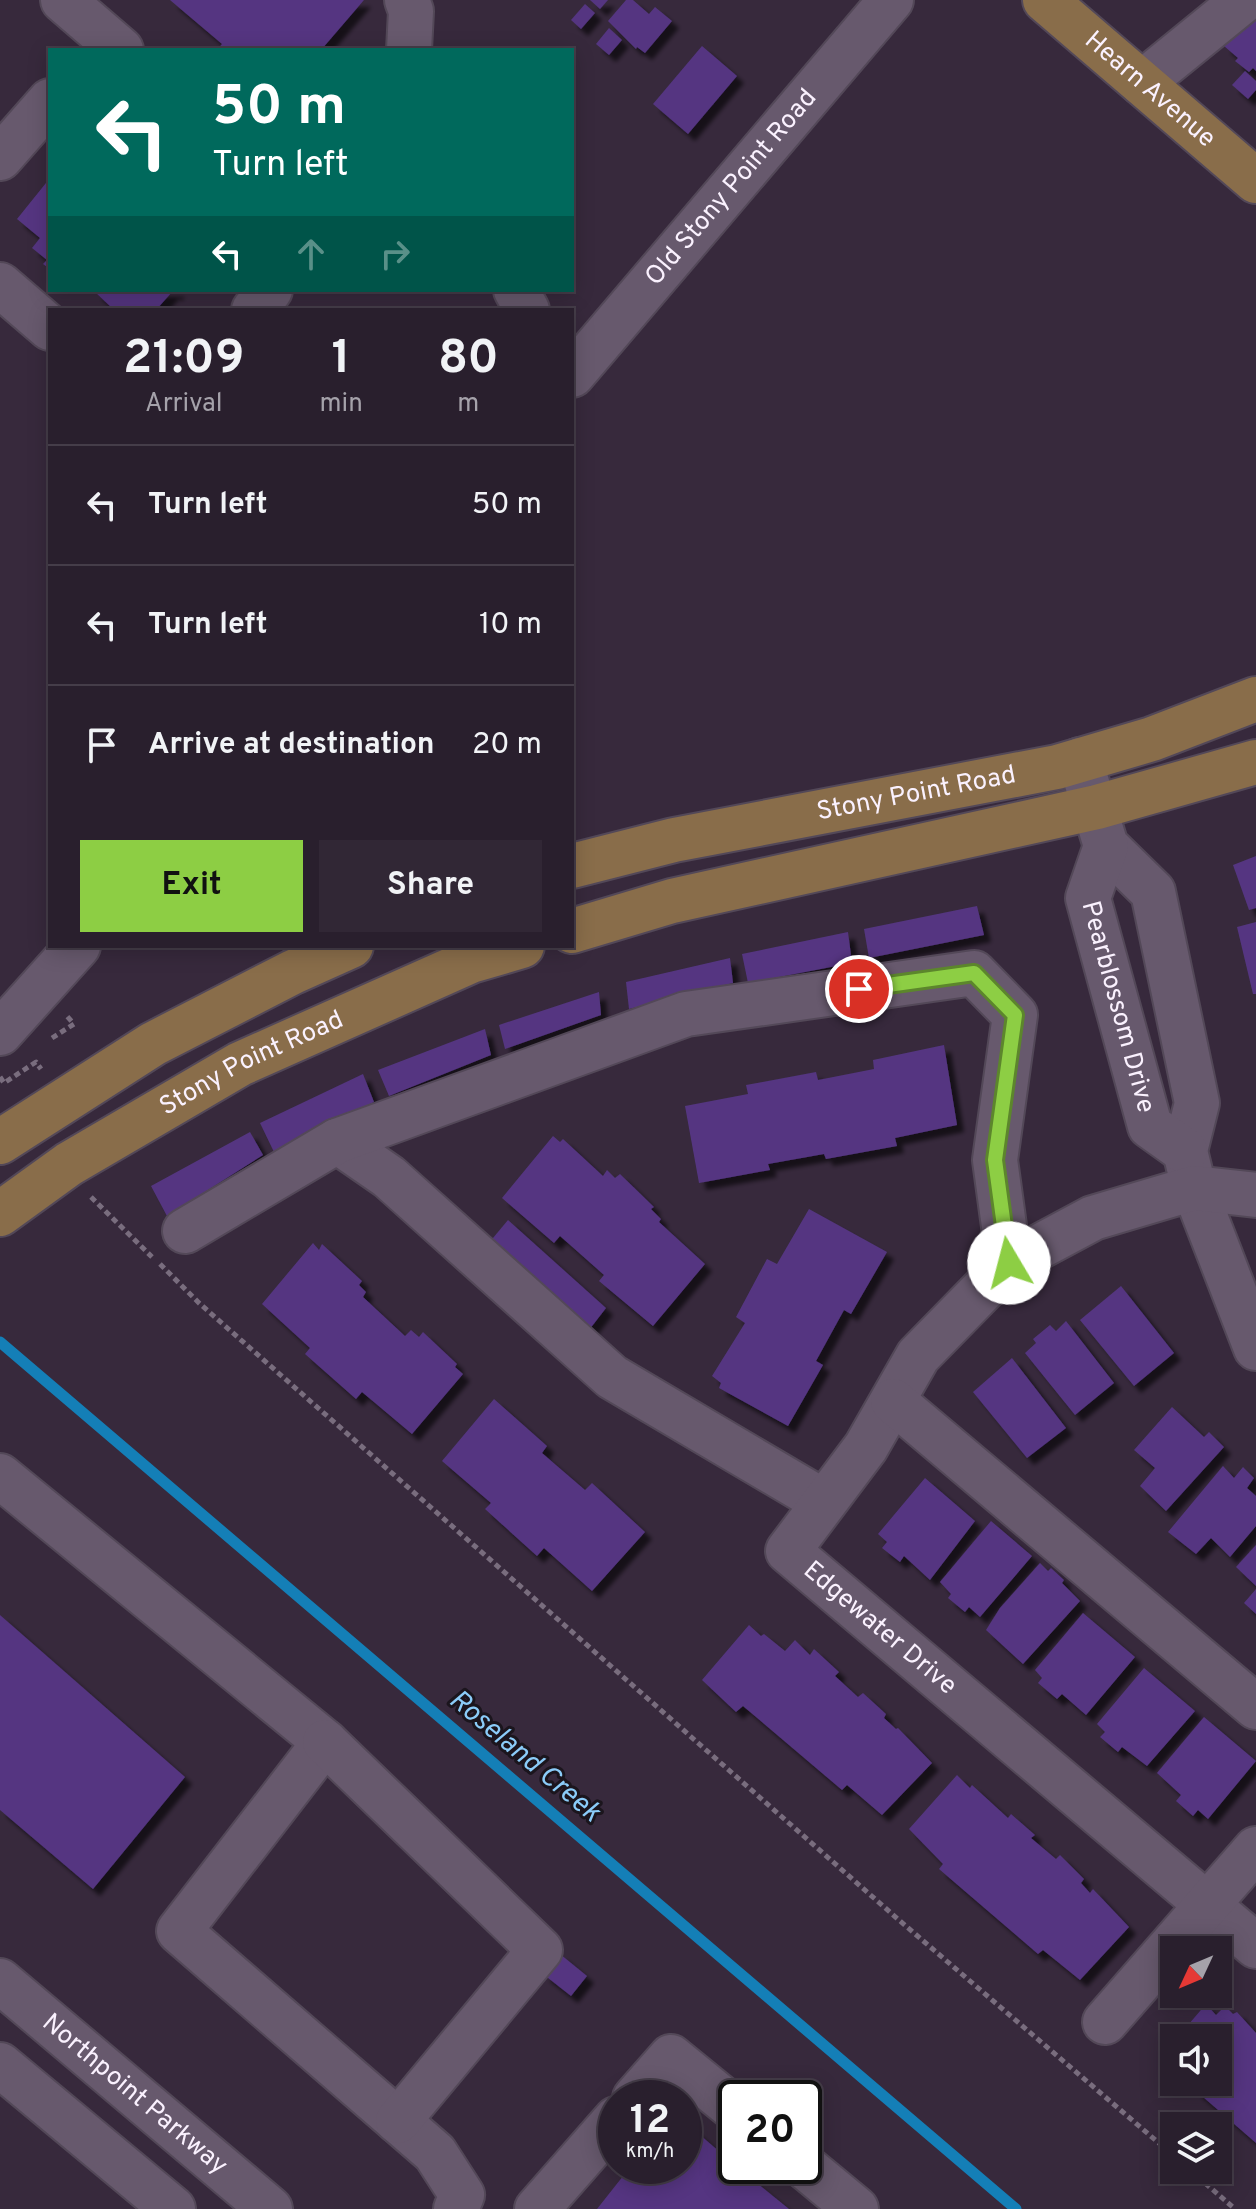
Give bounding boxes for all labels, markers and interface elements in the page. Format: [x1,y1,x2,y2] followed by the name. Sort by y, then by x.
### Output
[1077,24,1222,155] street label: Hearn Avenue
[212,74,346,144] text: 50 m
[80,80,184,184] icon: left
[638,82,824,293] street label: Old Stony Point Road
[212,143,349,189] text: Turn left
[205,232,249,276] icon: left
[289,232,333,276] icon: ahead
[373,232,417,276] icon: right
[123,330,244,390] text: 21:09
[332,330,351,390] text: 1
[438,330,499,390] text: 80
[145,388,223,421] text: Arrival
[320,388,363,421] text: min
[457,388,479,421] text: m
[80,483,124,527] icon: left
[148,487,268,524] text: Turn left
[472,487,542,524] text: 50 m
[80,603,124,647] icon: left
[148,607,268,644] text: Turn left
[479,607,542,644] text: 10 m
[80,723,124,767] icon: arrive
[148,727,434,764] text: Arrive at destination
[472,727,542,764] text: 20 m
[814,759,1019,829] street label: Stony Point Road
[80,840,303,932] button: Exit
[319,840,542,932] button: Share
[1073,897,1162,1117] street label: Pearblossom Drive
[825,955,893,1023] pin
[837,967,881,1011] icon: arrive
[154,1003,349,1124] street label: Stony Point Road
[967,1221,1051,1305] position arrow
[796,1554,963,1703] street label: Edgewater Drive
[441,1683,608,1832] water label: Roseland Creek
[1160,1936,1232,2008] north arrow
[1160,1936,1232,2184] map controls
[35,2007,234,2182] street label: Northpoint Parkway
[1160,2024,1232,2096] button: sound
[718,2080,822,2184] speed limit sign: 20
[630,2097,670,2147] text: 12
[1160,2112,1232,2184] button: layers
[626,2139,674,2165] text: km/h

